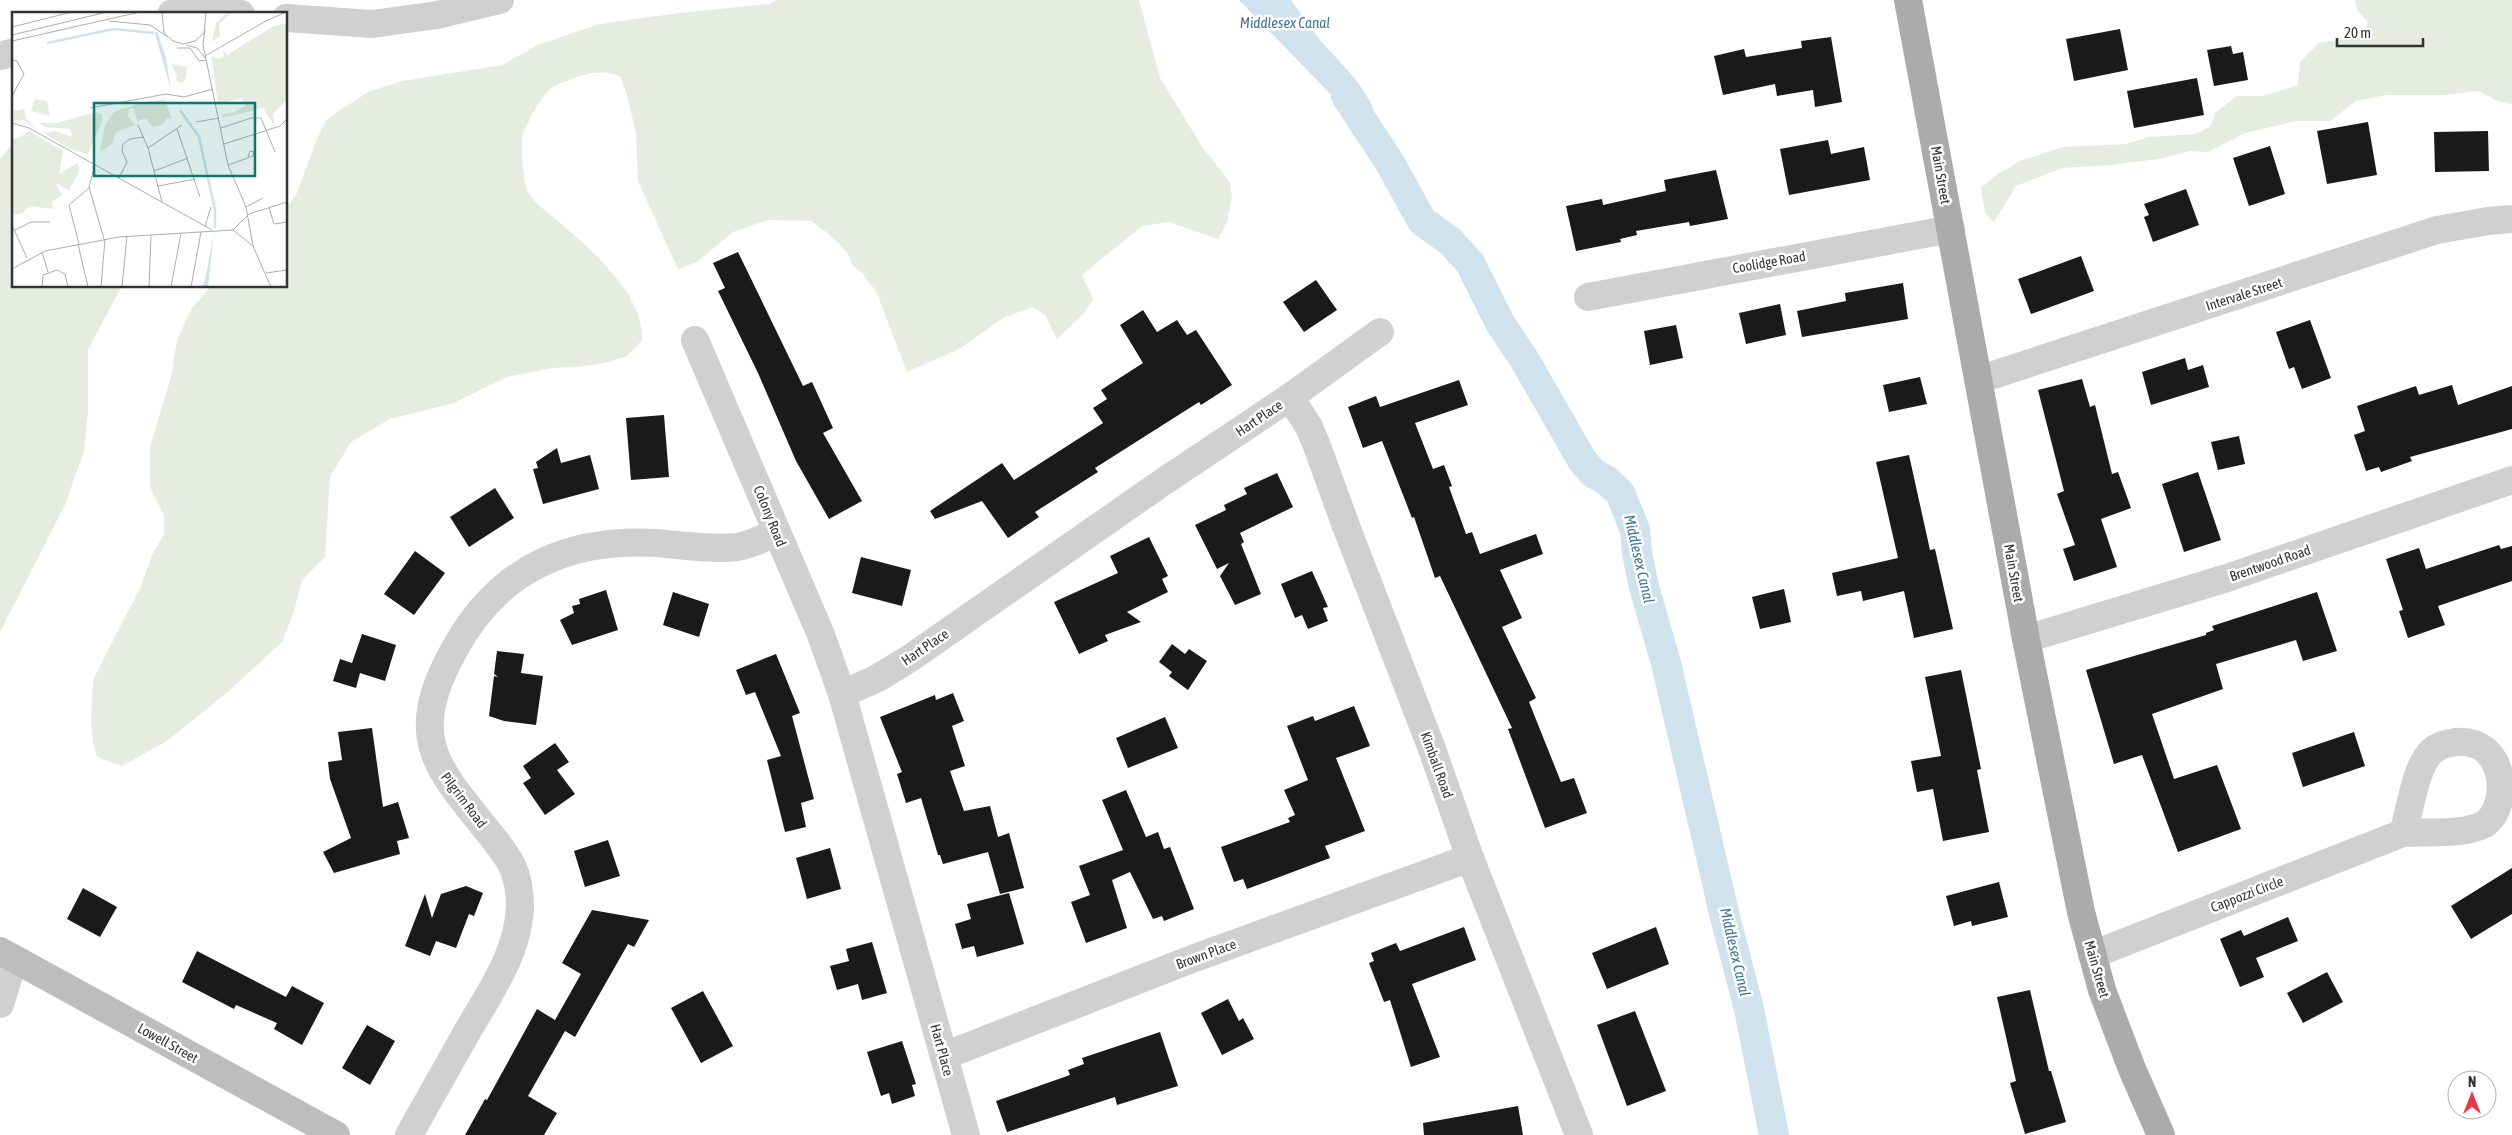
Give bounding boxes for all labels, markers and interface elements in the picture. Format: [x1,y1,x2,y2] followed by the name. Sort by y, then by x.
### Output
[12,12,288,288] inset map
[1240,14,1330,31] water label: Middlesex Canal
[2337,15,2423,47] scale bar
[2344,24,2371,41] text: 20 m
[1928,145,1954,205] street label: Main Street
[1731,248,1807,276] street label: Coolidge Road
[2204,274,2284,314] street label: Intervale Street
[1232,396,1286,440] street label: Hart Place
[751,483,789,549] street label: Colony Road
[1621,513,1658,605] water label: Middlesex Canal
[2227,542,2313,584] street label: Brentwood Road
[2001,543,2027,603] street label: Main Street
[898,625,952,669] street label: Hart Place
[1418,730,1456,800] street label: Kimball Road
[438,769,490,831] street label: Pilgrim Road
[2208,873,2286,915] street label: Cappozzi Circle
[1717,906,1754,998] water label: Middlesex Canal
[1174,936,1238,972] street label: Brown Place
[2081,939,2113,999] street label: Main Street
[135,1020,201,1066] street label: Lowell Street
[927,1022,957,1078] street label: Hart Place
[2447,1070,2497,1120] north arrow
[2468,1074,2476,1090] text: N

